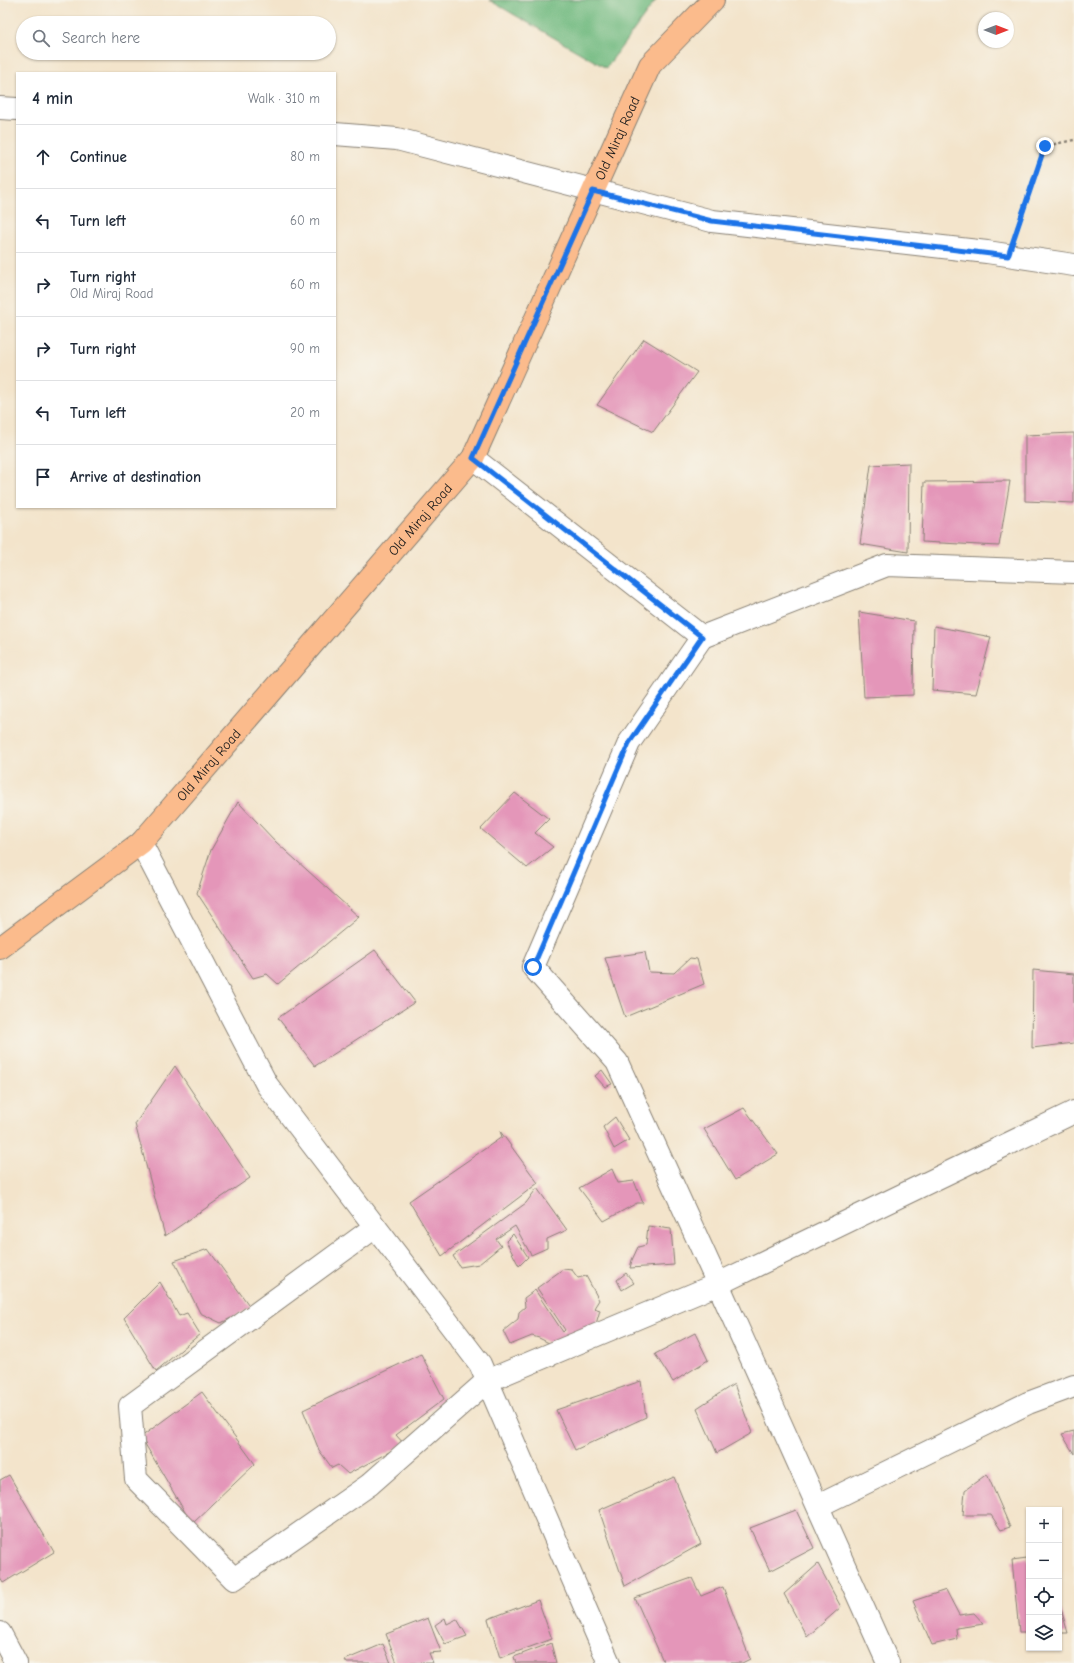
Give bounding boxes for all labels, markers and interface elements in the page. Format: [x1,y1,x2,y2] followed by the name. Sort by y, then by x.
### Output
[978,12,1014,48] north arrow
[16,16,336,60] search box
[30,27,52,49] icon: search
[62,29,140,47] text: Search here
[32,89,73,108] text: 4 min
[248,91,320,106] text: Walk · 310 m
[591,94,643,183] street label: Old Miraj Road
[1036,137,1054,155] route end
[32,146,54,168] icon: ahead
[70,148,127,166] text: Continue
[290,149,320,164] text: 80 m
[32,210,54,232] icon: left
[70,212,126,230] text: Turn left
[290,213,320,228] text: 60 m
[70,268,136,286] text: Turn right
[32,274,54,296] icon: right
[290,277,320,292] text: 60 m
[70,286,153,301] text: Old Miraj Road
[32,338,54,360] icon: right
[70,340,136,358] text: Turn right
[290,341,320,356] text: 90 m
[32,402,54,424] icon: left
[70,404,126,422] text: Turn left
[290,405,320,420] text: 20 m
[32,466,54,488] icon: arrive
[70,468,201,486] text: Arrive at destination
[384,480,456,559] street label: Old Miraj Road
[173,725,244,804] street label: Old Miraj Road
[524,958,542,976] route start
[1026,1507,1062,1651] map controls
[1026,1507,1062,1543] button: +
[1026,1543,1062,1579] button: −
[1026,1579,1062,1615] button: locate
[1026,1615,1062,1651] button: layers

